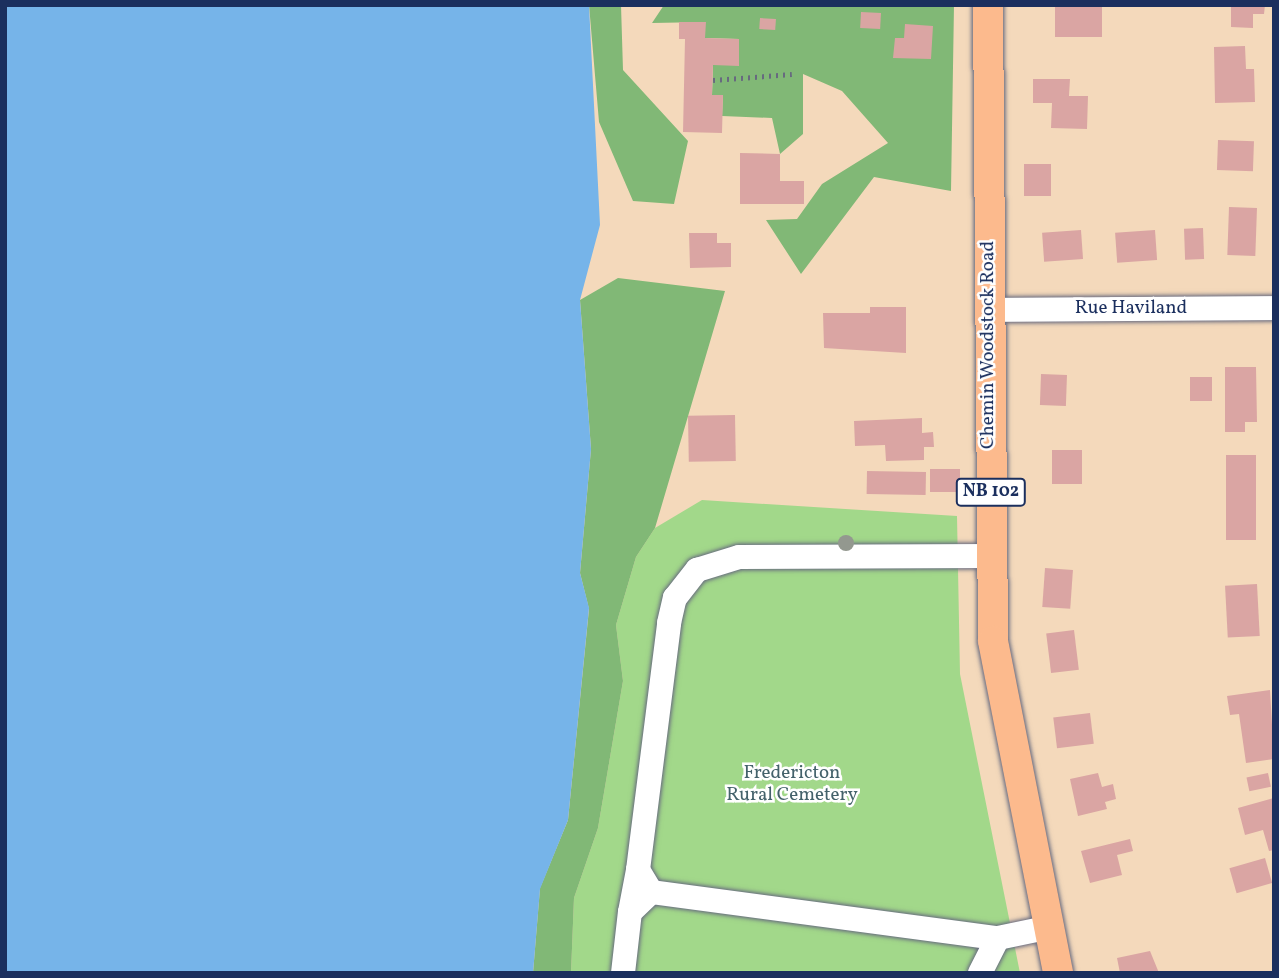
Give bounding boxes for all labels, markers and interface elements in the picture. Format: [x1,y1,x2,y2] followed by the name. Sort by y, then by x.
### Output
[978,241,1000,449] street label: Chemin Woodstock Road
[1075,298,1187,320] street label: Rue Haviland
[954,478,1028,506] road number: NB 102
[726,763,858,807] park label: Fredericton Rural Cemetery

